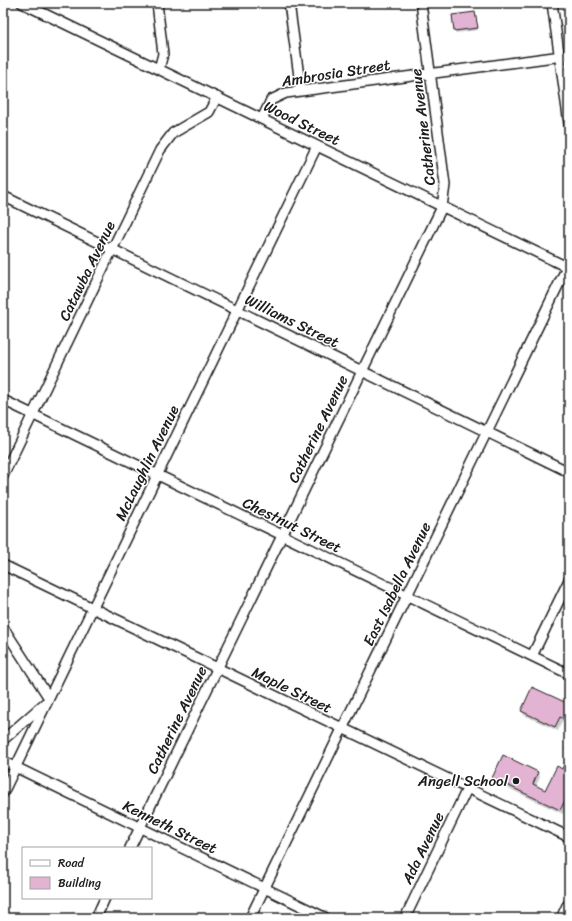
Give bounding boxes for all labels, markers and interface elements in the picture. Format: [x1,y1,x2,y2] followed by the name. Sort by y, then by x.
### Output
[279,52,393,95] street label: Ambrosia Street
[403,67,443,187] street label: Catherine Avenue
[259,93,345,153] street label: Wood Street
[51,216,123,326] street label: Catawba Avenue
[240,287,344,355] street label: Williams Street
[281,370,356,487] street label: Catherine Avenue
[108,401,186,525] street label: McLaughlin Avenue
[238,490,346,560] street label: Chestnut Street
[356,517,438,651] street label: East Isabella Avenue
[247,659,337,721] street label: Maple Street
[140,661,215,778] street label: Catherine Avenue
[417,768,509,794] place label: Angell School
[511,776,521,786] marker: Angell School
[118,793,222,861] street label: Kenneth Street
[394,807,452,889] street label: Ada Avenue
[22,847,152,899] legend
[58,852,85,874] text: Road
[58,872,101,894] text: Building

